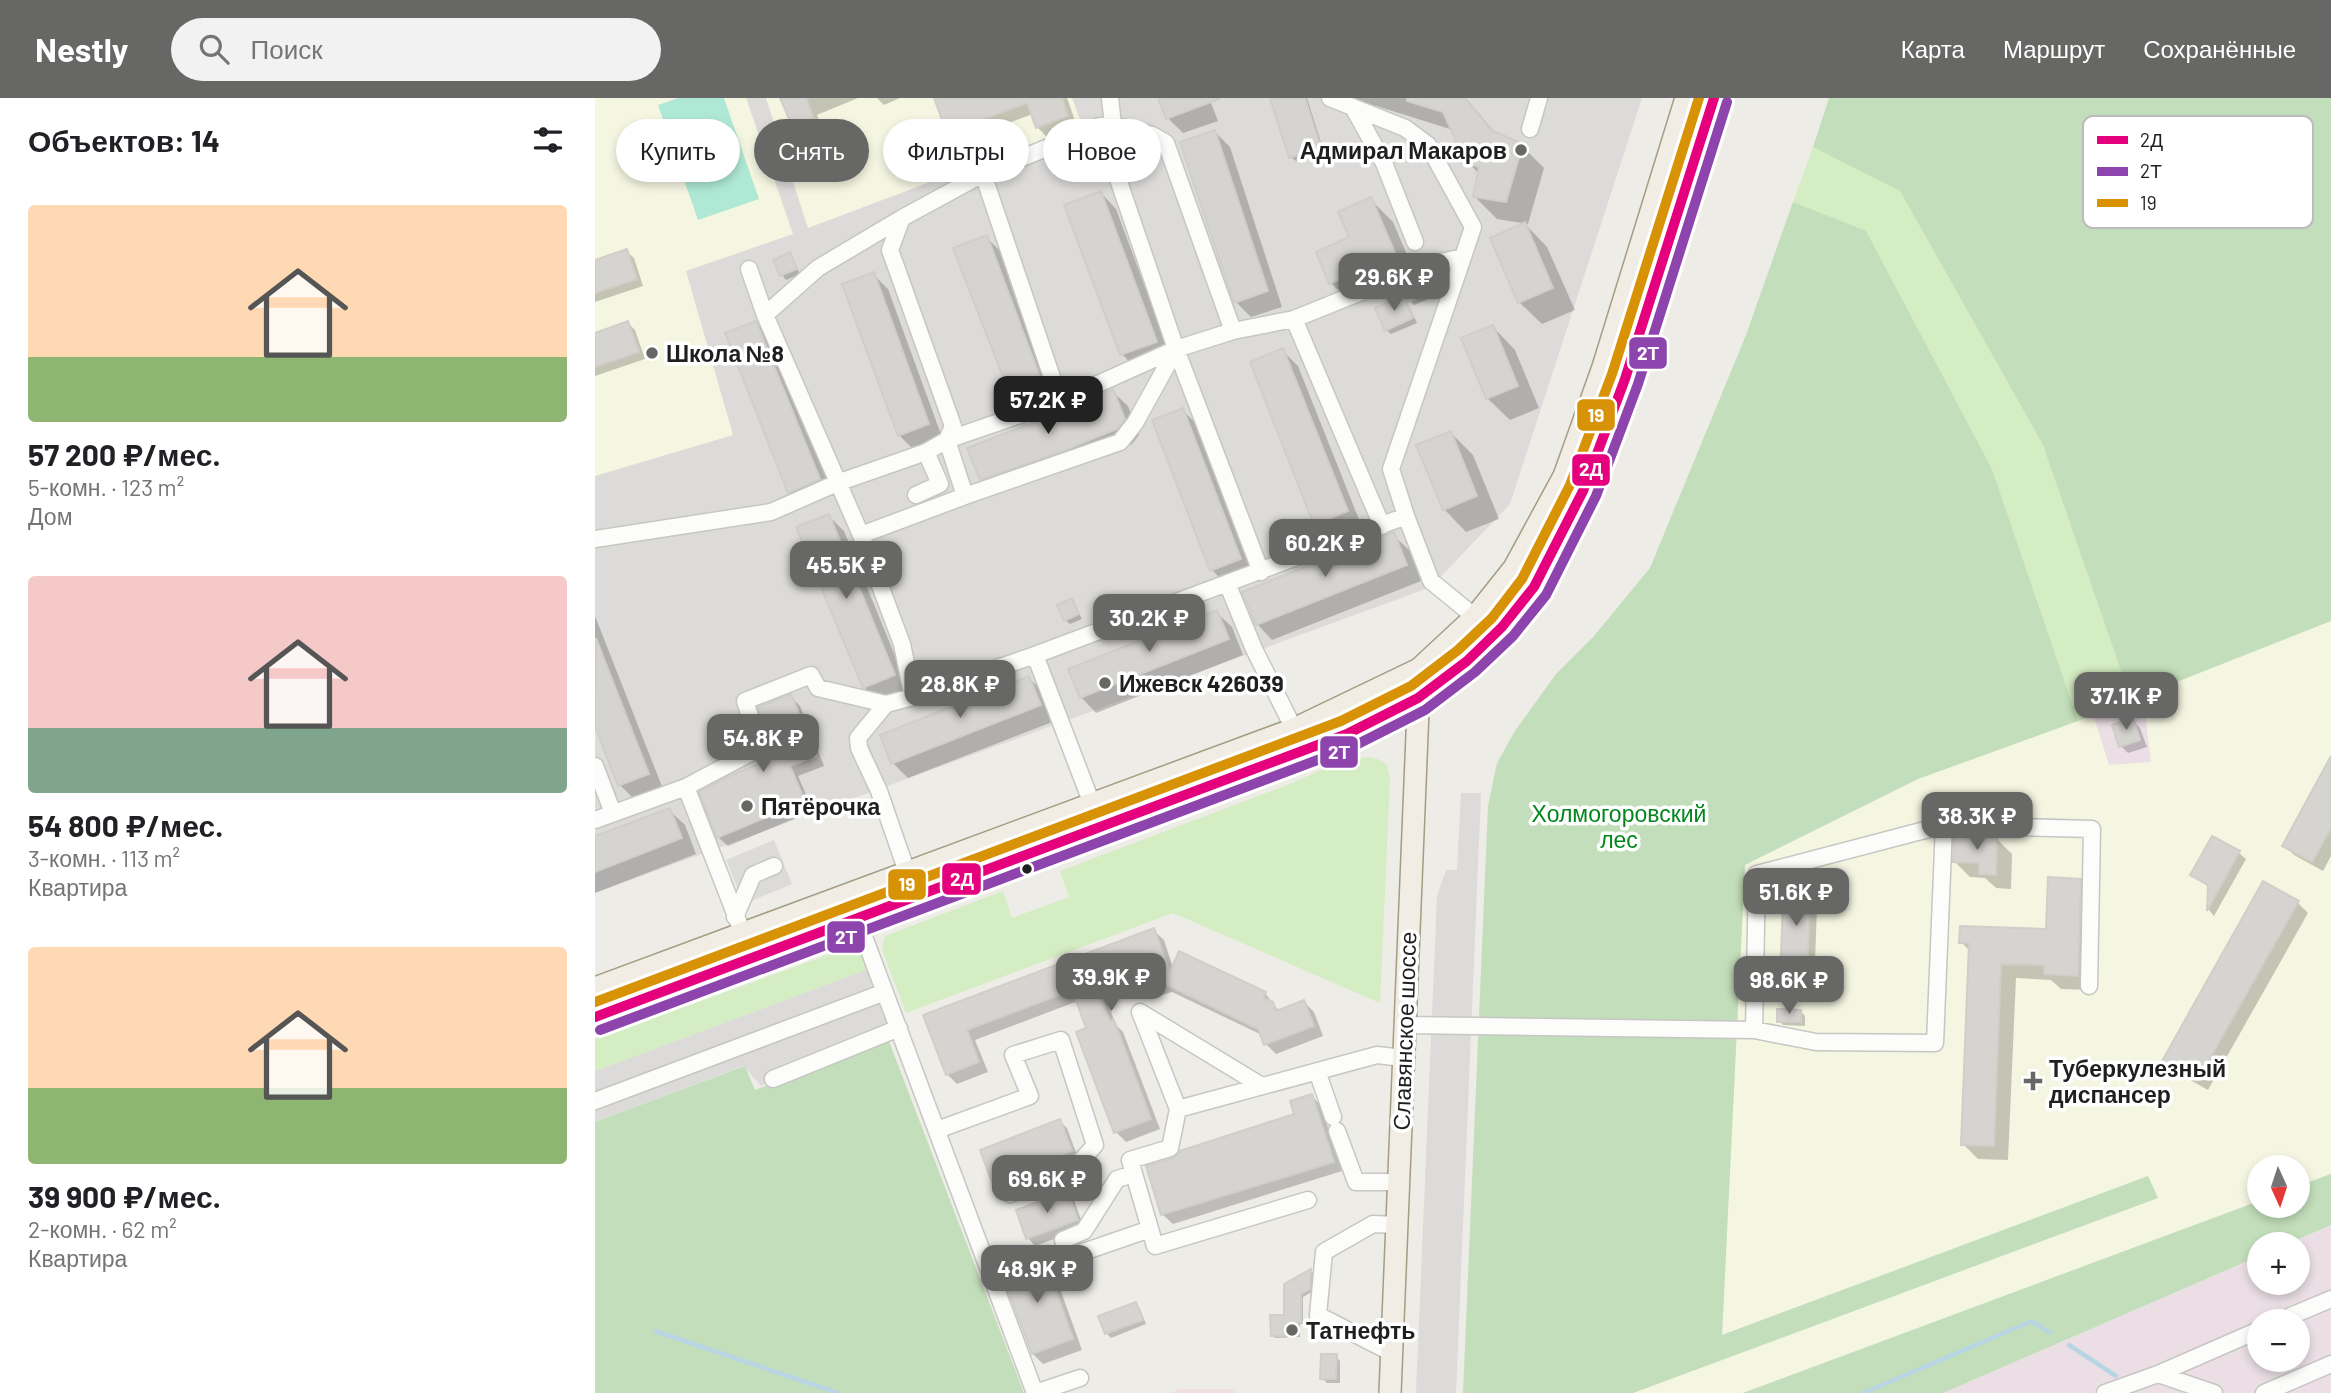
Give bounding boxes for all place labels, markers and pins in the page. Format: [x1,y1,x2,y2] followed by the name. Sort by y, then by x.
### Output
[1300,136,1507,164] place label: Адмирал Макаров
[1513,142,1529,158] marker: Адмирал Макаров
[1329,254,1459,313] pin: 29.6K ₽
[666,339,784,367] place label: Школа №8
[644,345,660,361] marker: Школа №8
[983,376,1113,436] pin: 57.2K ₽
[1260,519,1390,579] pin: 60.2K ₽
[781,542,911,601] pin: 45.5K ₽
[1084,594,1214,654] pin: 30.2K ₽
[895,660,1025,720] pin: 28.8K ₽
[1119,669,1284,697] place label: Ижевск 426039
[2061,672,2191,732] pin: 37.1K ₽
[1097,675,1113,691] marker: Ижевск 426039
[698,714,828,774] pin: 54.8K ₽
[761,792,880,820] place label: Пятёрочка
[1912,792,2042,852] pin: 38.3K ₽
[739,798,755,814] marker: Пятёрочка
[1020,862,1034,876] unlabelled marker
[1731,868,1861,928] pin: 51.6K ₽
[1046,954,1176,1013] pin: 39.9K ₽
[1724,956,1854,1016] pin: 98.6K ₽
[2049,1054,2226,1108] place label: Туберкулезный диспансер
[2023,1071,2043,1091] marker: Туберкулезный диспансер
[982,1156,1112,1215] pin: 69.6K ₽
[972,1246,1102,1305] pin: 48.9K ₽
[1306,1316,1415,1344] place label: Татнефть
[1284,1322,1300,1338] marker: Татнефть

